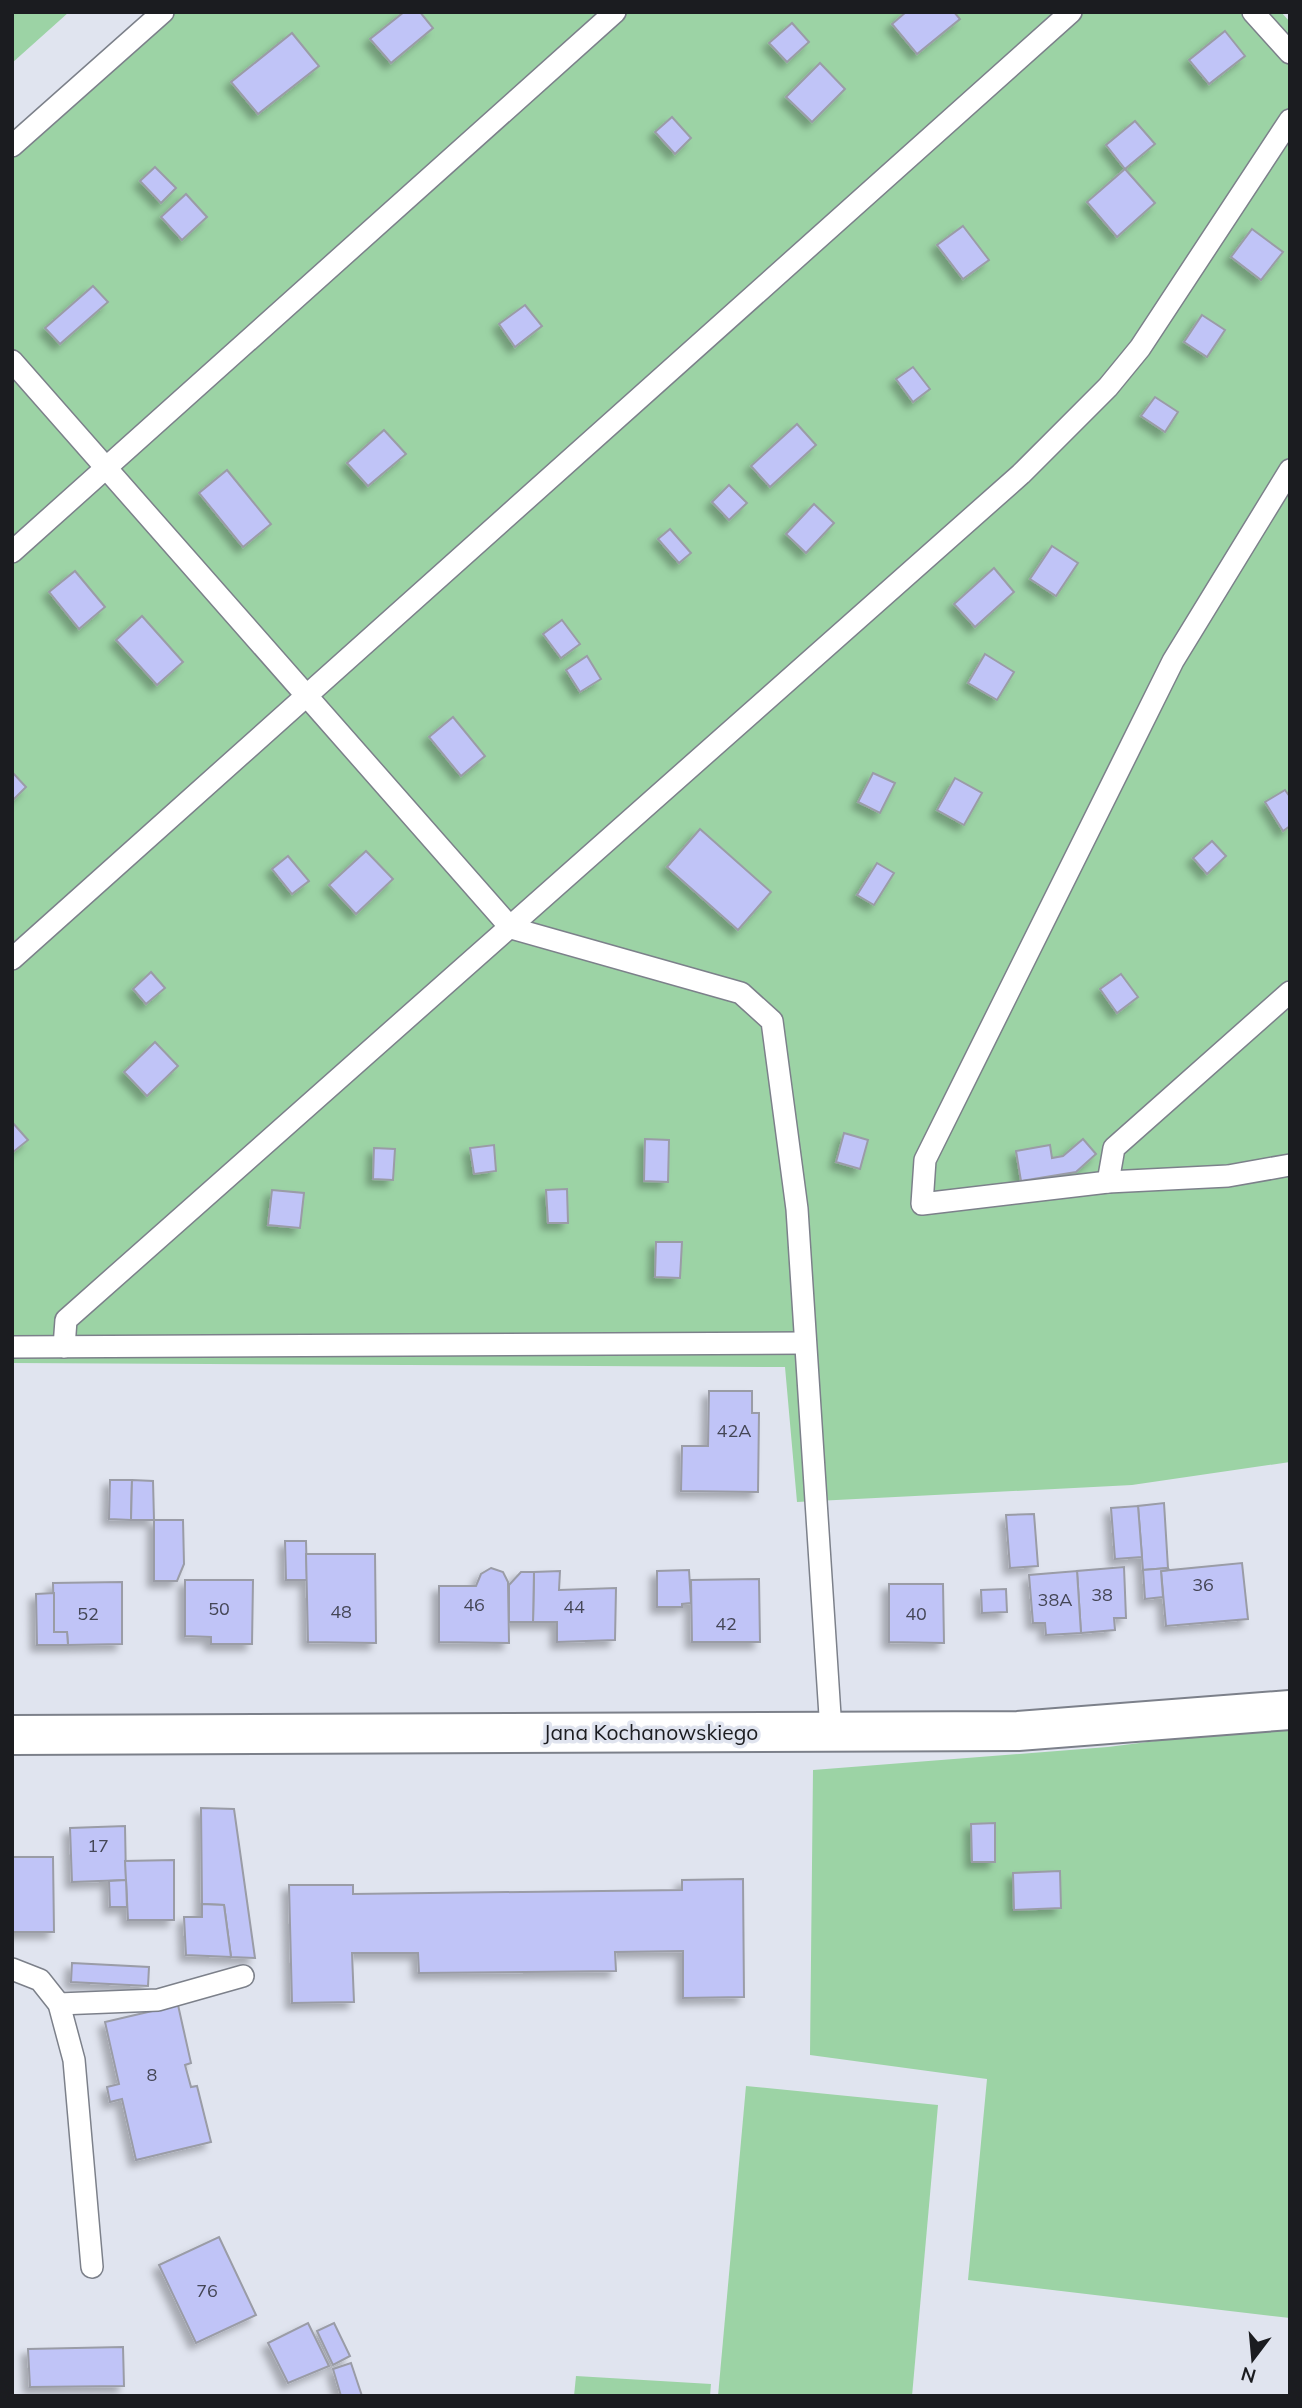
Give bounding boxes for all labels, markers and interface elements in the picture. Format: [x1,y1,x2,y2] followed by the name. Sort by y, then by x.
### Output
[717,1419,751,1442] house number: 42A
[1192,1573,1214,1596] house number: 36
[1091,1583,1113,1606] house number: 38
[1038,1588,1072,1611] house number: 38A
[463,1593,485,1616] house number: 46
[563,1595,585,1618] house number: 44
[208,1597,230,1620] house number: 50
[330,1600,352,1623] house number: 48
[77,1602,99,1625] house number: 52
[905,1602,927,1625] house number: 40
[715,1612,737,1635] house number: 42
[544,1719,758,1745] street label: Jana Kochanowskiego
[87,1834,109,1857] house number: 17
[147,2063,157,2086] house number: 8
[196,2279,218,2302] house number: 76
[1218,2324,1288,2394] north arrow
[1238,2362,1259,2389] text: N

